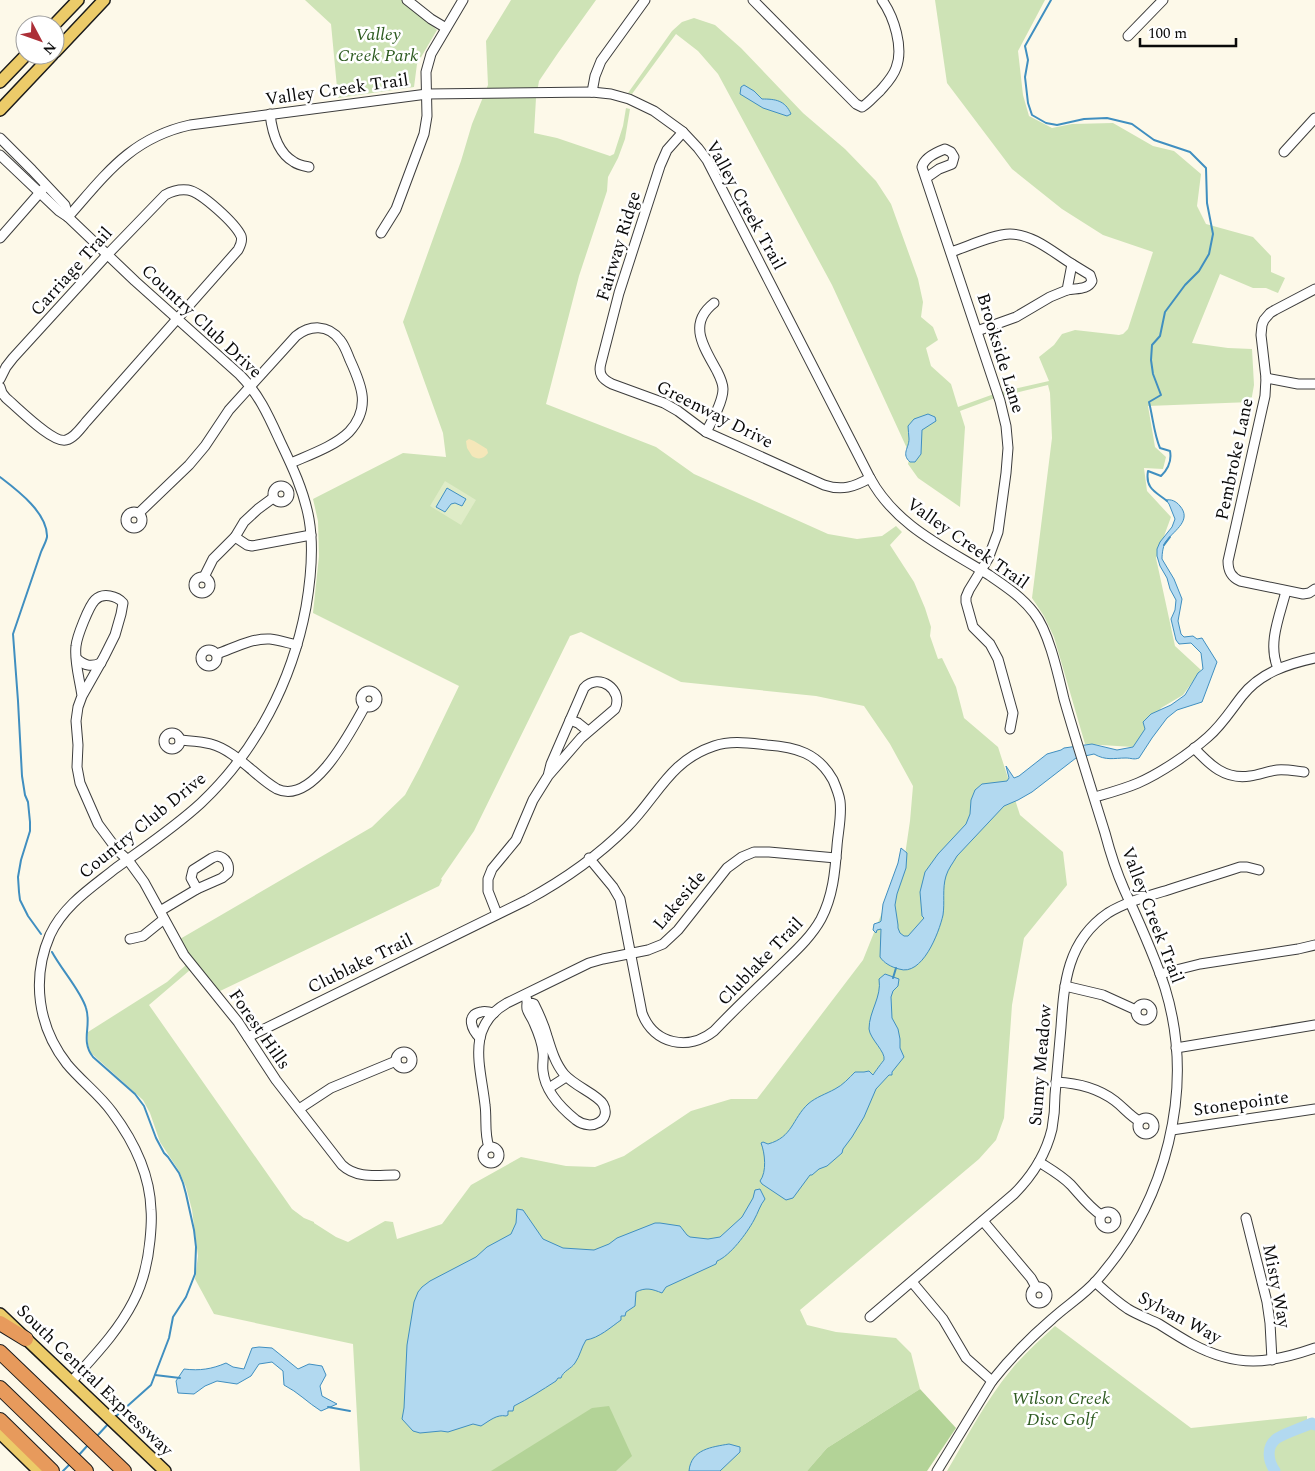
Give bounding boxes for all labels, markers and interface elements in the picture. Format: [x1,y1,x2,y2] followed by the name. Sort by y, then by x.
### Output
[15,15,65,65] north arrow
[1140,15,1236,47] scale bar
[338,21,419,69] park label: Valley Creek Park
[1148,22,1187,45] text: 100 m
[38,37,61,59] text: N
[264,66,410,113] street label: Valley Creek Trail
[699,136,792,275] street label: Valley Creek Trail
[589,188,648,304] street label: Fairway Ridge
[24,221,119,322] street label: Carriage Trail
[135,258,268,385] street label: Country Club Drive
[969,290,1032,417] street label: Brookside Lane
[652,373,778,456] street label: Greenway Drive
[1208,395,1261,523] street label: Pembroke Lane
[901,491,1035,596] street label: Valley Creek Trail
[73,765,212,885] street label: Country Club Drive
[1114,843,1191,987] street label: Valley Creek Trail
[646,865,712,936] street label: Lakeside
[711,911,810,1012] street label: Clublake Trail
[303,926,417,1001] street label: Clublake Trail
[222,983,297,1075] street label: Forest Hills
[1022,1003,1059,1127] street label: Sunny Meadow
[1192,1083,1291,1124] street label: Stonepointe
[1255,1242,1298,1332] street label: Misty Way
[1133,1284,1227,1351] street label: Sylvan Way
[10,1298,180,1464] street label: South Central Expressway
[1012,1385,1111,1433] park label: Wilson Creek Disc Golf

